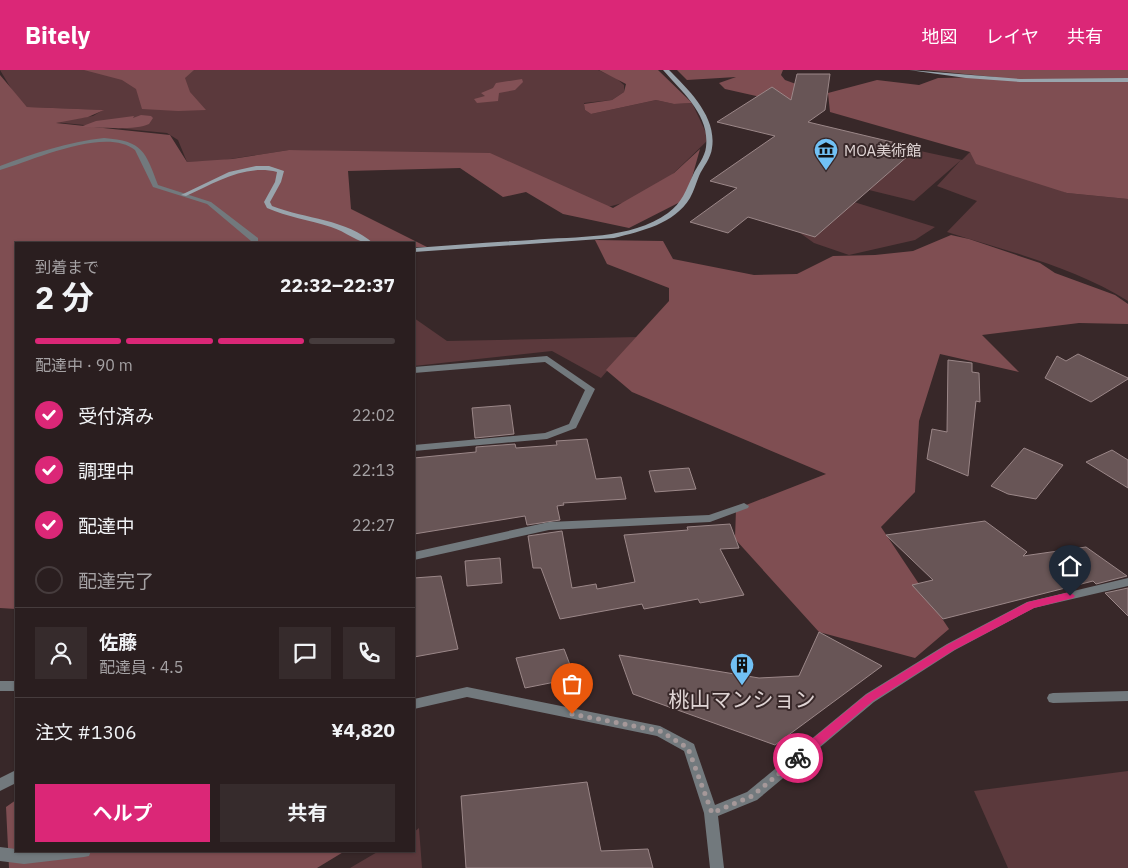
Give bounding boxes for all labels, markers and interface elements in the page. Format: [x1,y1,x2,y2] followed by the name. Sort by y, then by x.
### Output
[25,19,90,51] text: Bitely
[922,25,958,48] text: 地図
[986,25,1039,48] text: レイヤ
[1067,25,1103,48] text: 共有
[813,137,839,171] museum icon: MOA美術館
[844,141,921,160] place label: MOA美術館
[35,257,99,277] text: 到着まで
[280,273,395,297] text: 22:32–22:37
[35,276,94,318] text: 2 分
[35,355,133,375] text: 配達中 · 90 m
[35,401,63,429] icon: check
[78,404,154,428] text: 受付済み
[352,405,395,425] text: 22:02
[35,456,63,484] icon: check
[78,459,135,483] text: 調理中
[352,460,395,480] text: 22:13
[35,511,63,539] icon: check
[78,514,135,538] text: 配達中
[352,515,395,535] text: 22:27
[1049,545,1091,596] pin
[1056,552,1084,580] icon: home
[78,569,154,593] text: 配達完了
[35,627,87,679] button: person
[279,627,331,679] button: chat
[343,627,395,679] button: phone
[99,630,137,654] text: 佐藤
[729,652,755,686] building icon: 桃山マンション
[99,657,183,677] text: 配達員 · 4.5
[551,663,593,714] pin
[558,670,586,698] icon: bag
[669,685,816,713] place label: 桃山マンション
[331,718,395,742] text: ¥4,820
[35,720,137,744] text: 注文 #1306
[773,733,823,783] courier
[784,744,812,772] icon: bike
[35,784,210,842] button: ヘルプ
[220,784,395,842] button: 共有

